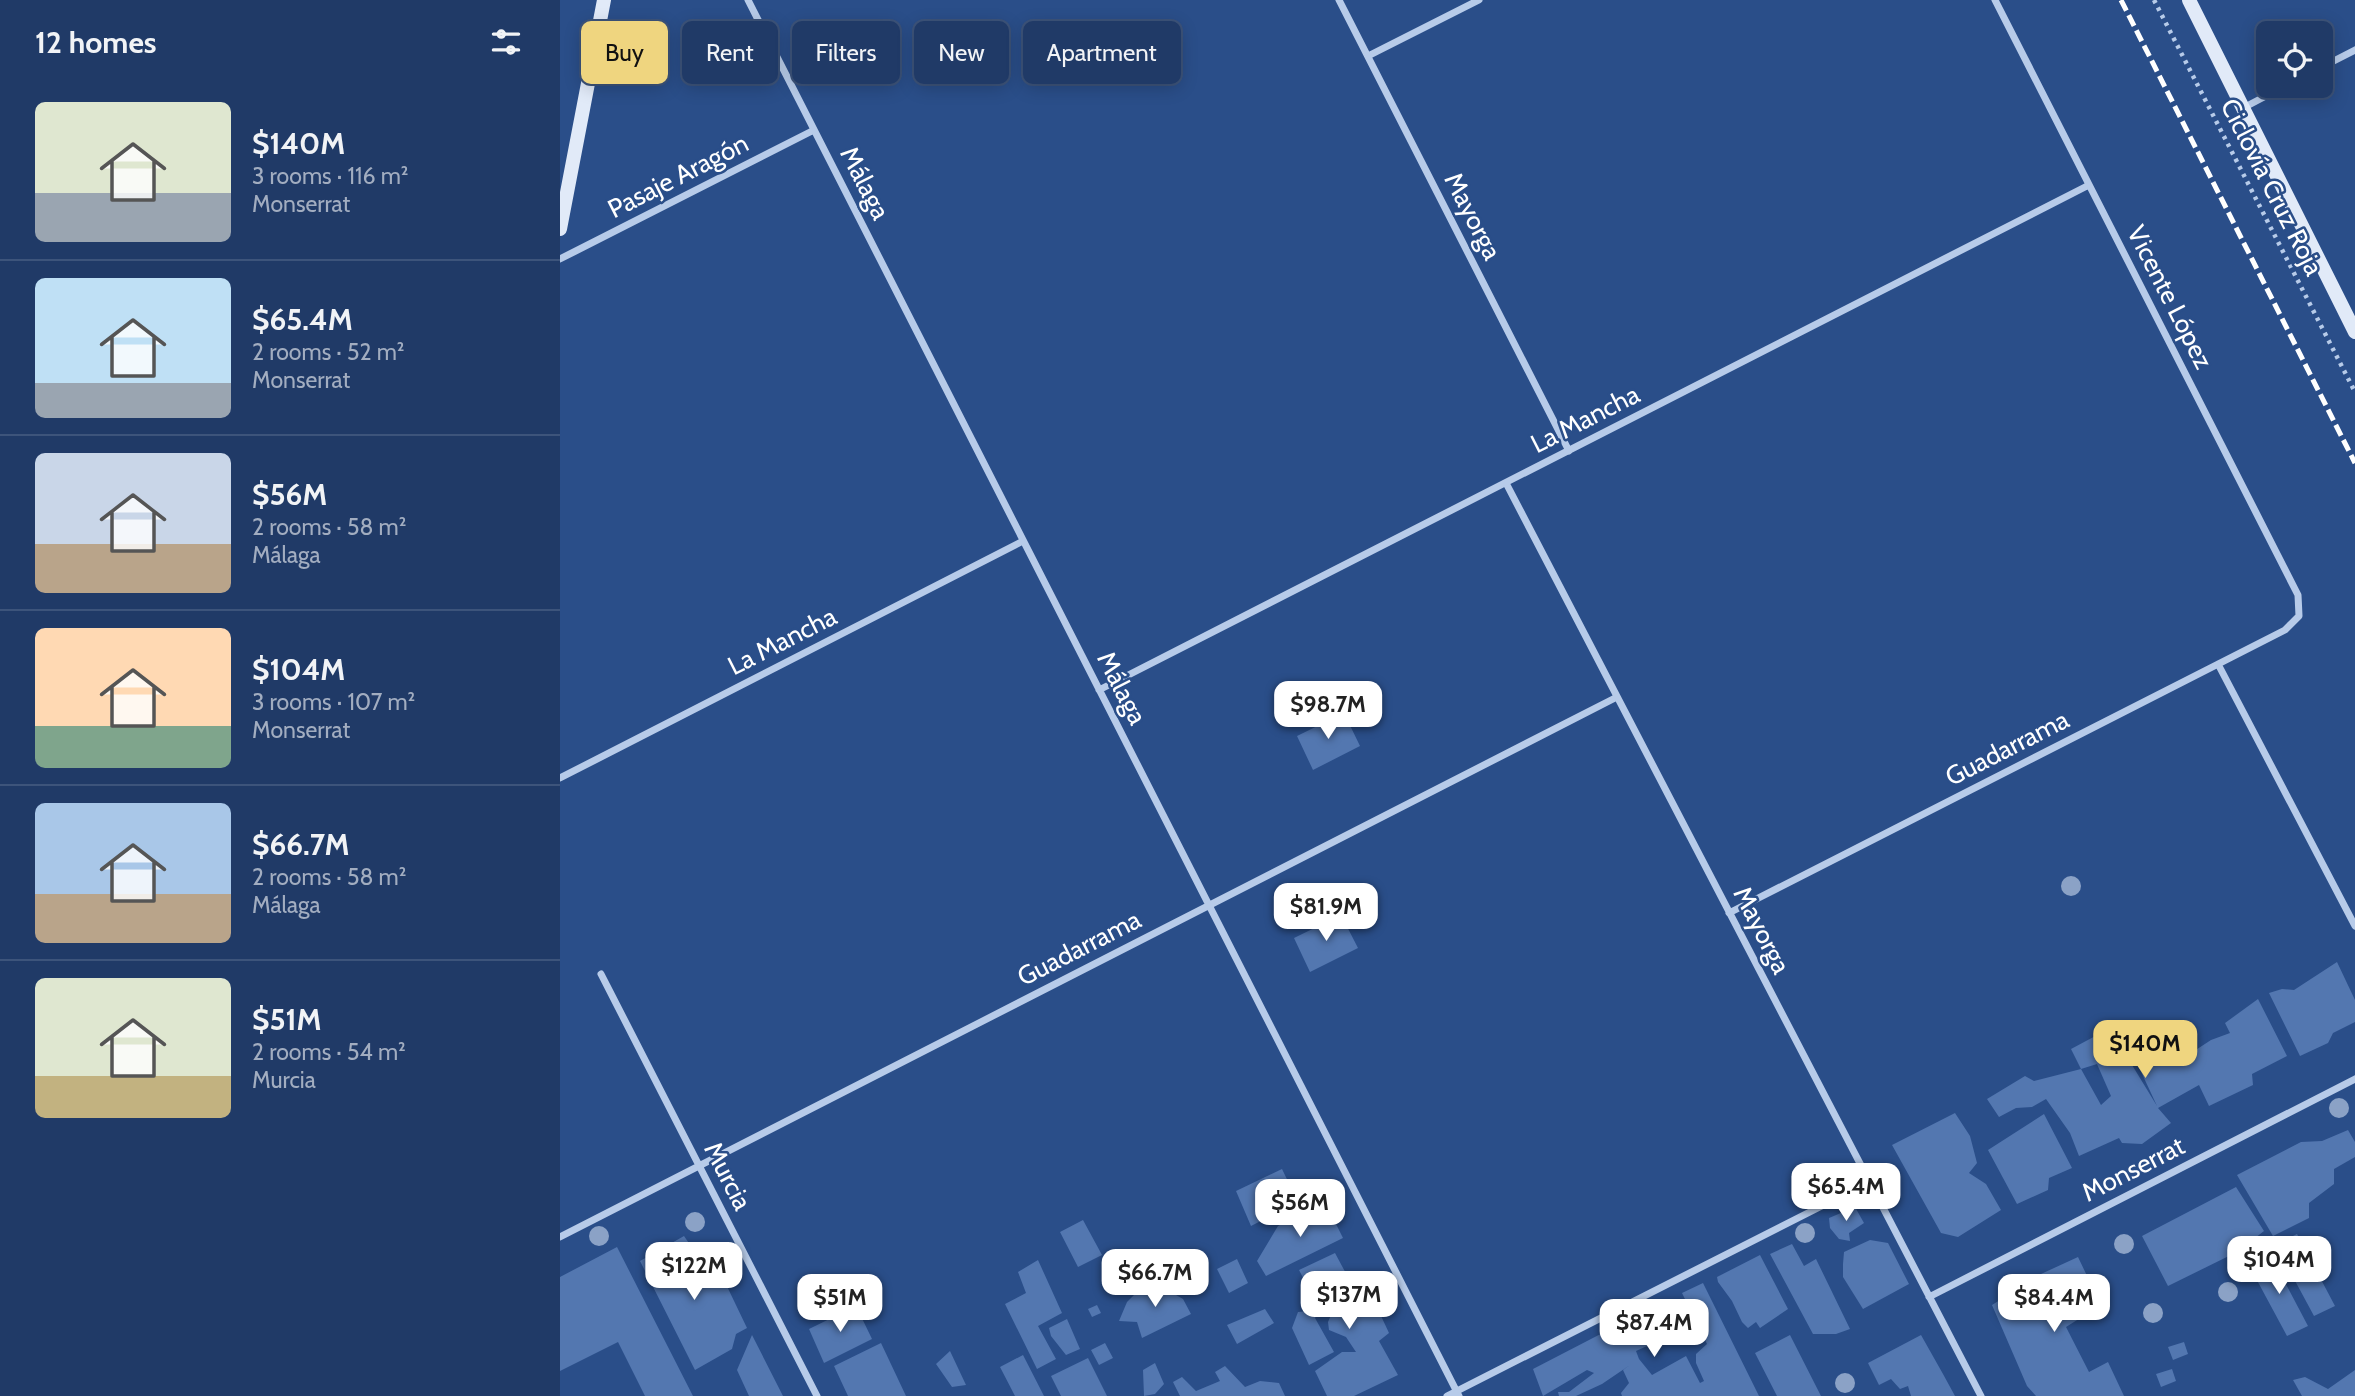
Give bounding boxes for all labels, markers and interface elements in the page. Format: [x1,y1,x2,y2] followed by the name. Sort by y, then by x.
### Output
[581,21,668,84] chip: Buy
[682,21,778,84] chip: Rent
[792,21,900,84] chip: Filters
[914,21,1009,84] chip: New
[1023,21,1181,84] chip: Apartment
[2256,21,2333,98] map controls
[2256,21,2333,98] button: locate
[487,23,525,61] icon: filters
[35,24,157,61] text: 12 homes
[2214,93,2331,281] street label: Ciclovía Cruz Roja
[252,125,345,162] text: $140M
[602,127,754,225] street label: Pasaje Aragón
[91,130,175,214] icon: home
[833,141,897,225] street label: Málaga
[252,162,408,190] text: 3 rooms · 116 m²
[1438,167,1509,265] street label: Mayorga
[252,190,350,218] text: Monserrat
[2120,220,2220,374] street label: Vicente López
[252,301,353,338] text: $65.4M
[91,306,175,390] icon: home
[252,338,405,366] text: 2 rooms · 52 m²
[252,366,350,394] text: Monserrat
[1525,378,1645,460] street label: La Mancha
[252,476,327,513] text: $56M
[91,481,175,565] icon: home
[252,513,406,541] text: 2 rooms · 58 m²
[252,541,321,569] text: Málaga
[722,600,842,682] street label: La Mancha
[1090,646,1154,730] street label: Málaga
[252,651,345,688] text: $104M
[91,656,175,740] icon: home
[1271,682,1385,741] pin: $98.7M
[252,688,415,716] text: 3 rooms · 107 m²
[1290,690,1366,718] text: $98.7M
[1940,703,2075,793] street label: Guadarrama
[252,716,350,744] text: Monserrat
[252,826,349,863] text: $66.7M
[91,831,175,915] icon: home
[252,863,406,891] text: 2 rooms · 58 m²
[1727,881,1798,979] street label: Mayorga
[1269,884,1383,943] pin: $81.9M
[252,891,321,919] text: Málaga
[1290,892,1362,920] text: $81.9M
[1012,903,1147,993] street label: Guadarrama
[252,1001,322,1038] text: $51M
[91,1006,175,1090] icon: home
[2096,1020,2194,1080] pin: $140M
[2109,1029,2181,1057] text: $140M
[252,1038,406,1066] text: 2 rooms · 54 m²
[252,1066,316,1094] text: Murcia
[2076,1129,2190,1208] street label: Monserrat
[697,1137,759,1216] street label: Murcia
[1789,1164,1903,1223] pin: $65.4M
[1807,1172,1885,1200] text: $65.4M
[1259,1180,1341,1239] pin: $56M
[1271,1188,1329,1216] text: $56M
[2230,1236,2328,1296] pin: $104M
[645,1242,743,1302] pin: $122M
[2243,1245,2315,1273] text: $104M
[1098,1250,1212,1309] pin: $66.7M
[661,1251,727,1279] text: $122M
[1118,1258,1192,1286] text: $66.7M
[1300,1272,1398,1331] pin: $137M
[799,1274,881,1334] pin: $51M
[1997,1274,2111,1334] pin: $84.4M
[1317,1280,1381,1308] text: $137M
[813,1283,867,1311] text: $51M
[2014,1283,2094,1311] text: $84.4M
[1597,1300,1711,1359] pin: $87.4M
[1616,1308,1692,1336] text: $87.4M

